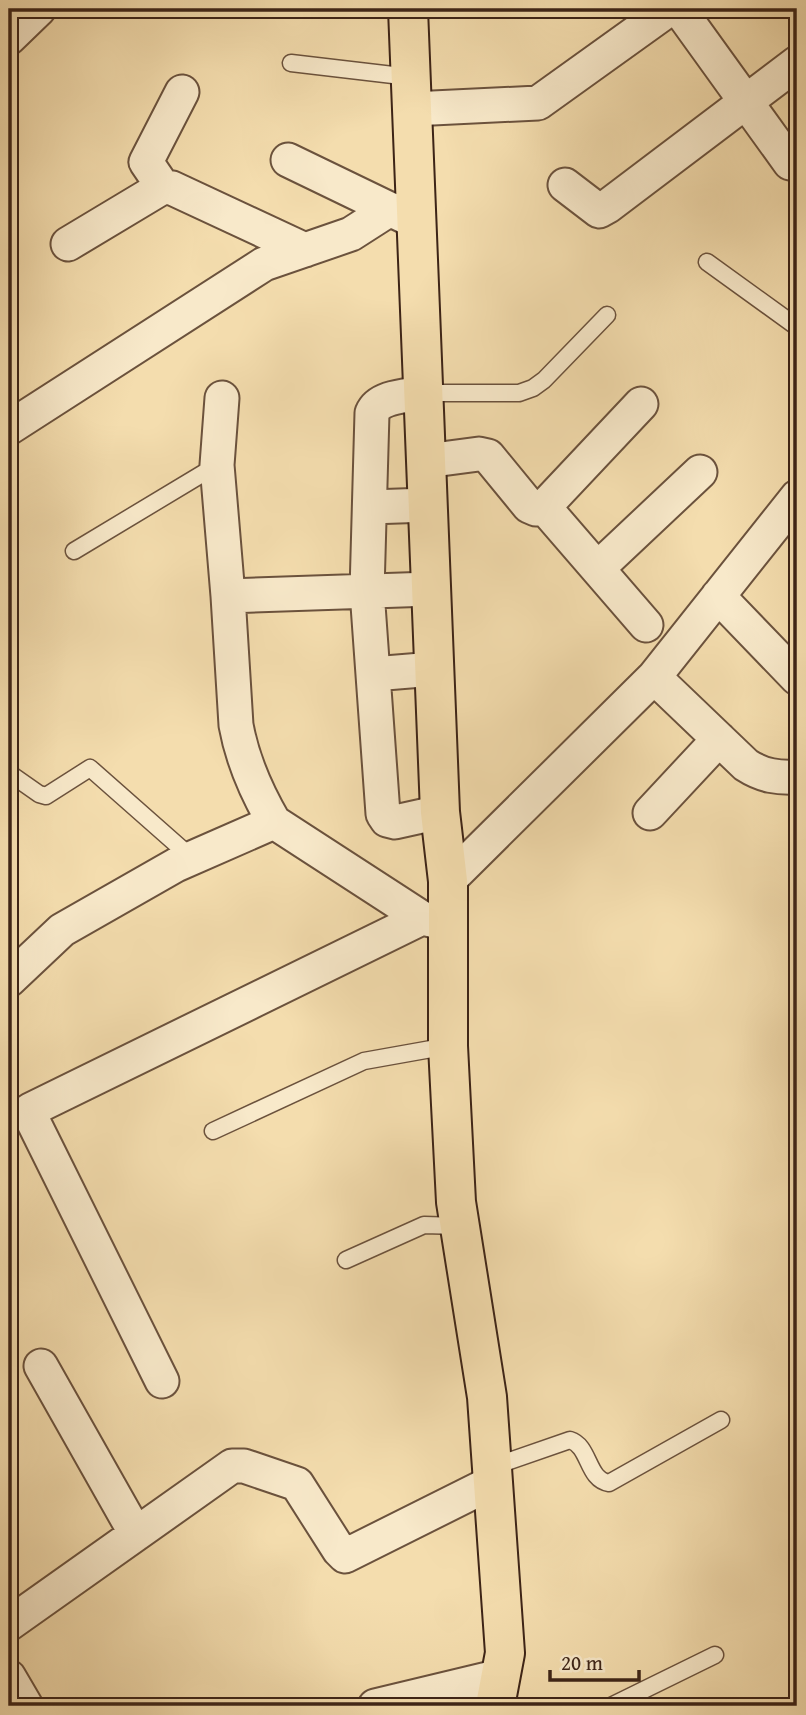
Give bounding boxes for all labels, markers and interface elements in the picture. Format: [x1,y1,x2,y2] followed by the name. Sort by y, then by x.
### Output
[550,1638,640,1682] scale bar
[561,1647,603,1678] text: 20 m

